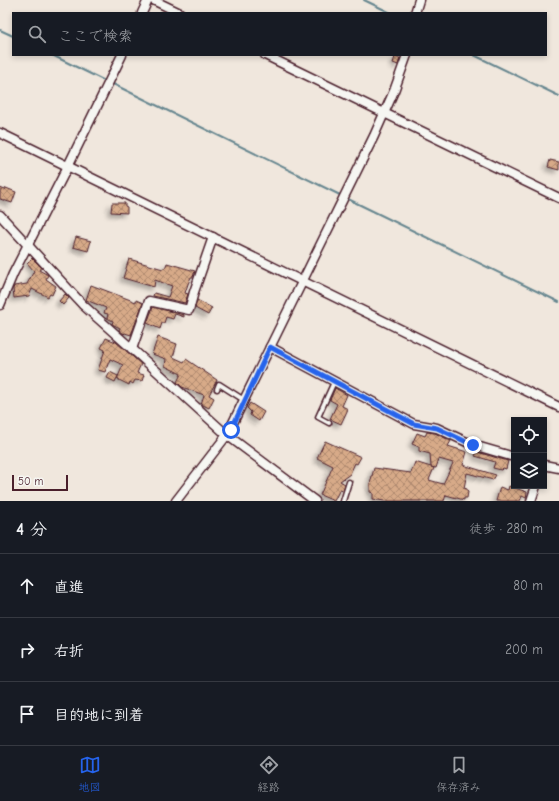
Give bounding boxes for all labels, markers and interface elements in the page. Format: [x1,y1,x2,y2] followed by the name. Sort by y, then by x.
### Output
[12,12,547,56] search box
[26,23,48,45] icon: search
[58,27,133,45] text: ここで検索
[511,417,547,489] map controls
[511,417,547,453] button: locate
[222,421,240,439] route start
[464,436,482,454] route end
[511,453,547,489] button: layers
[12,473,68,492] scale bar
[18,475,43,488] text: 50 m
[16,520,47,539] text: 4 分
[470,521,543,536] text: 徒歩 · 280 m
[16,575,38,597] icon: ahead
[54,578,84,596] text: 直進
[513,578,543,593] text: 80 m
[16,639,38,661] icon: right
[54,642,84,660] text: 右折
[505,642,543,657] text: 200 m
[16,703,38,725] icon: arrive
[54,706,144,724] text: 目的地に到着
[79,754,101,794] tab: 地図
[258,754,280,794] tab: 経路
[437,754,481,794] tab: 保存済み

